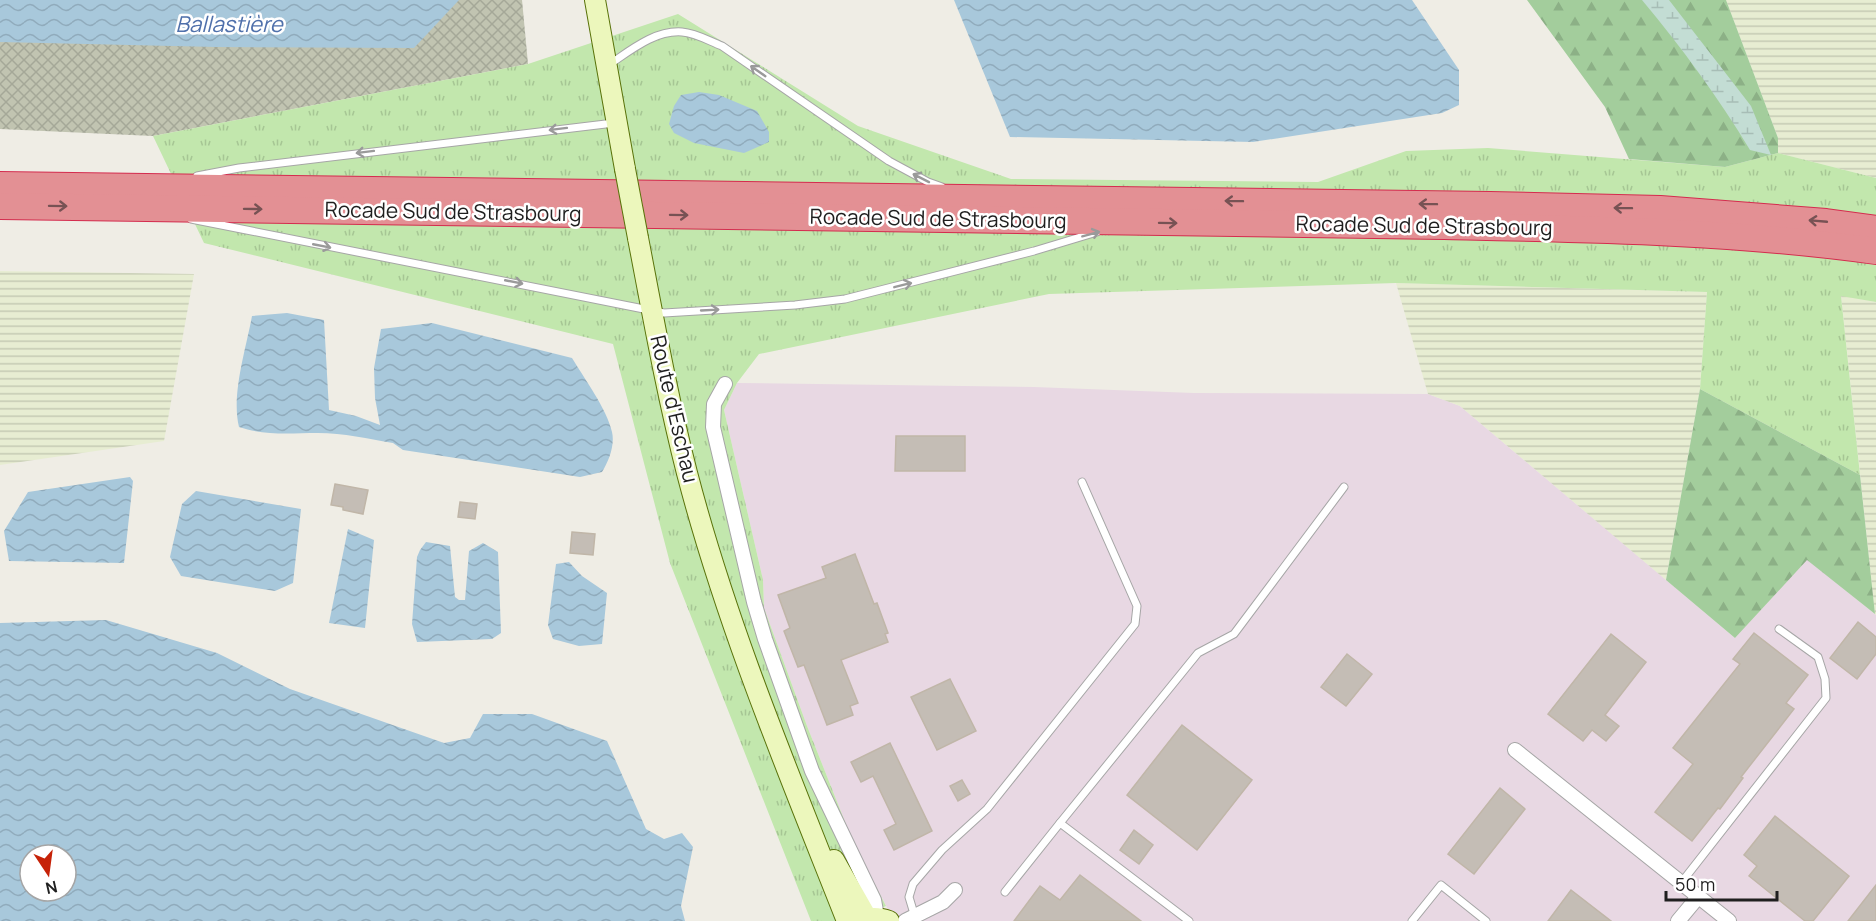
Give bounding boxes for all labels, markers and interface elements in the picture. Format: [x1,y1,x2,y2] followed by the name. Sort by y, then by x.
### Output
[175,9,284,39] water label: Ballastière
[750,65,767,77] one-way arrow
[549,124,569,135] one-way arrow
[355,147,375,158] one-way arrow
[913,172,930,184] one-way arrow
[324,195,582,227] street label: Rocade Sud de Strasbourg
[1224,196,1244,207] one-way arrow
[1419,198,1439,210] one-way arrow
[48,201,68,212] one-way arrow
[809,202,1067,234] street label: Rocade Sud de Strasbourg
[1614,202,1634,214] one-way arrow
[243,203,263,215] one-way arrow
[669,209,689,221] one-way arrow
[1295,209,1553,241] street label: Rocade Sud de Strasbourg
[1808,216,1828,227] one-way arrow
[1158,217,1178,229] one-way arrow
[1081,228,1100,239] one-way arrow
[312,241,331,252] one-way arrow
[503,277,523,288] one-way arrow
[893,278,912,290] one-way arrow
[699,304,719,315] one-way arrow
[644,332,706,485] street label: Route d'Eschau
[18,843,78,903] north arrow
[1666,864,1777,902] scale bar
[1675,872,1715,896] text: 50 m
[43,876,59,900] text: N

